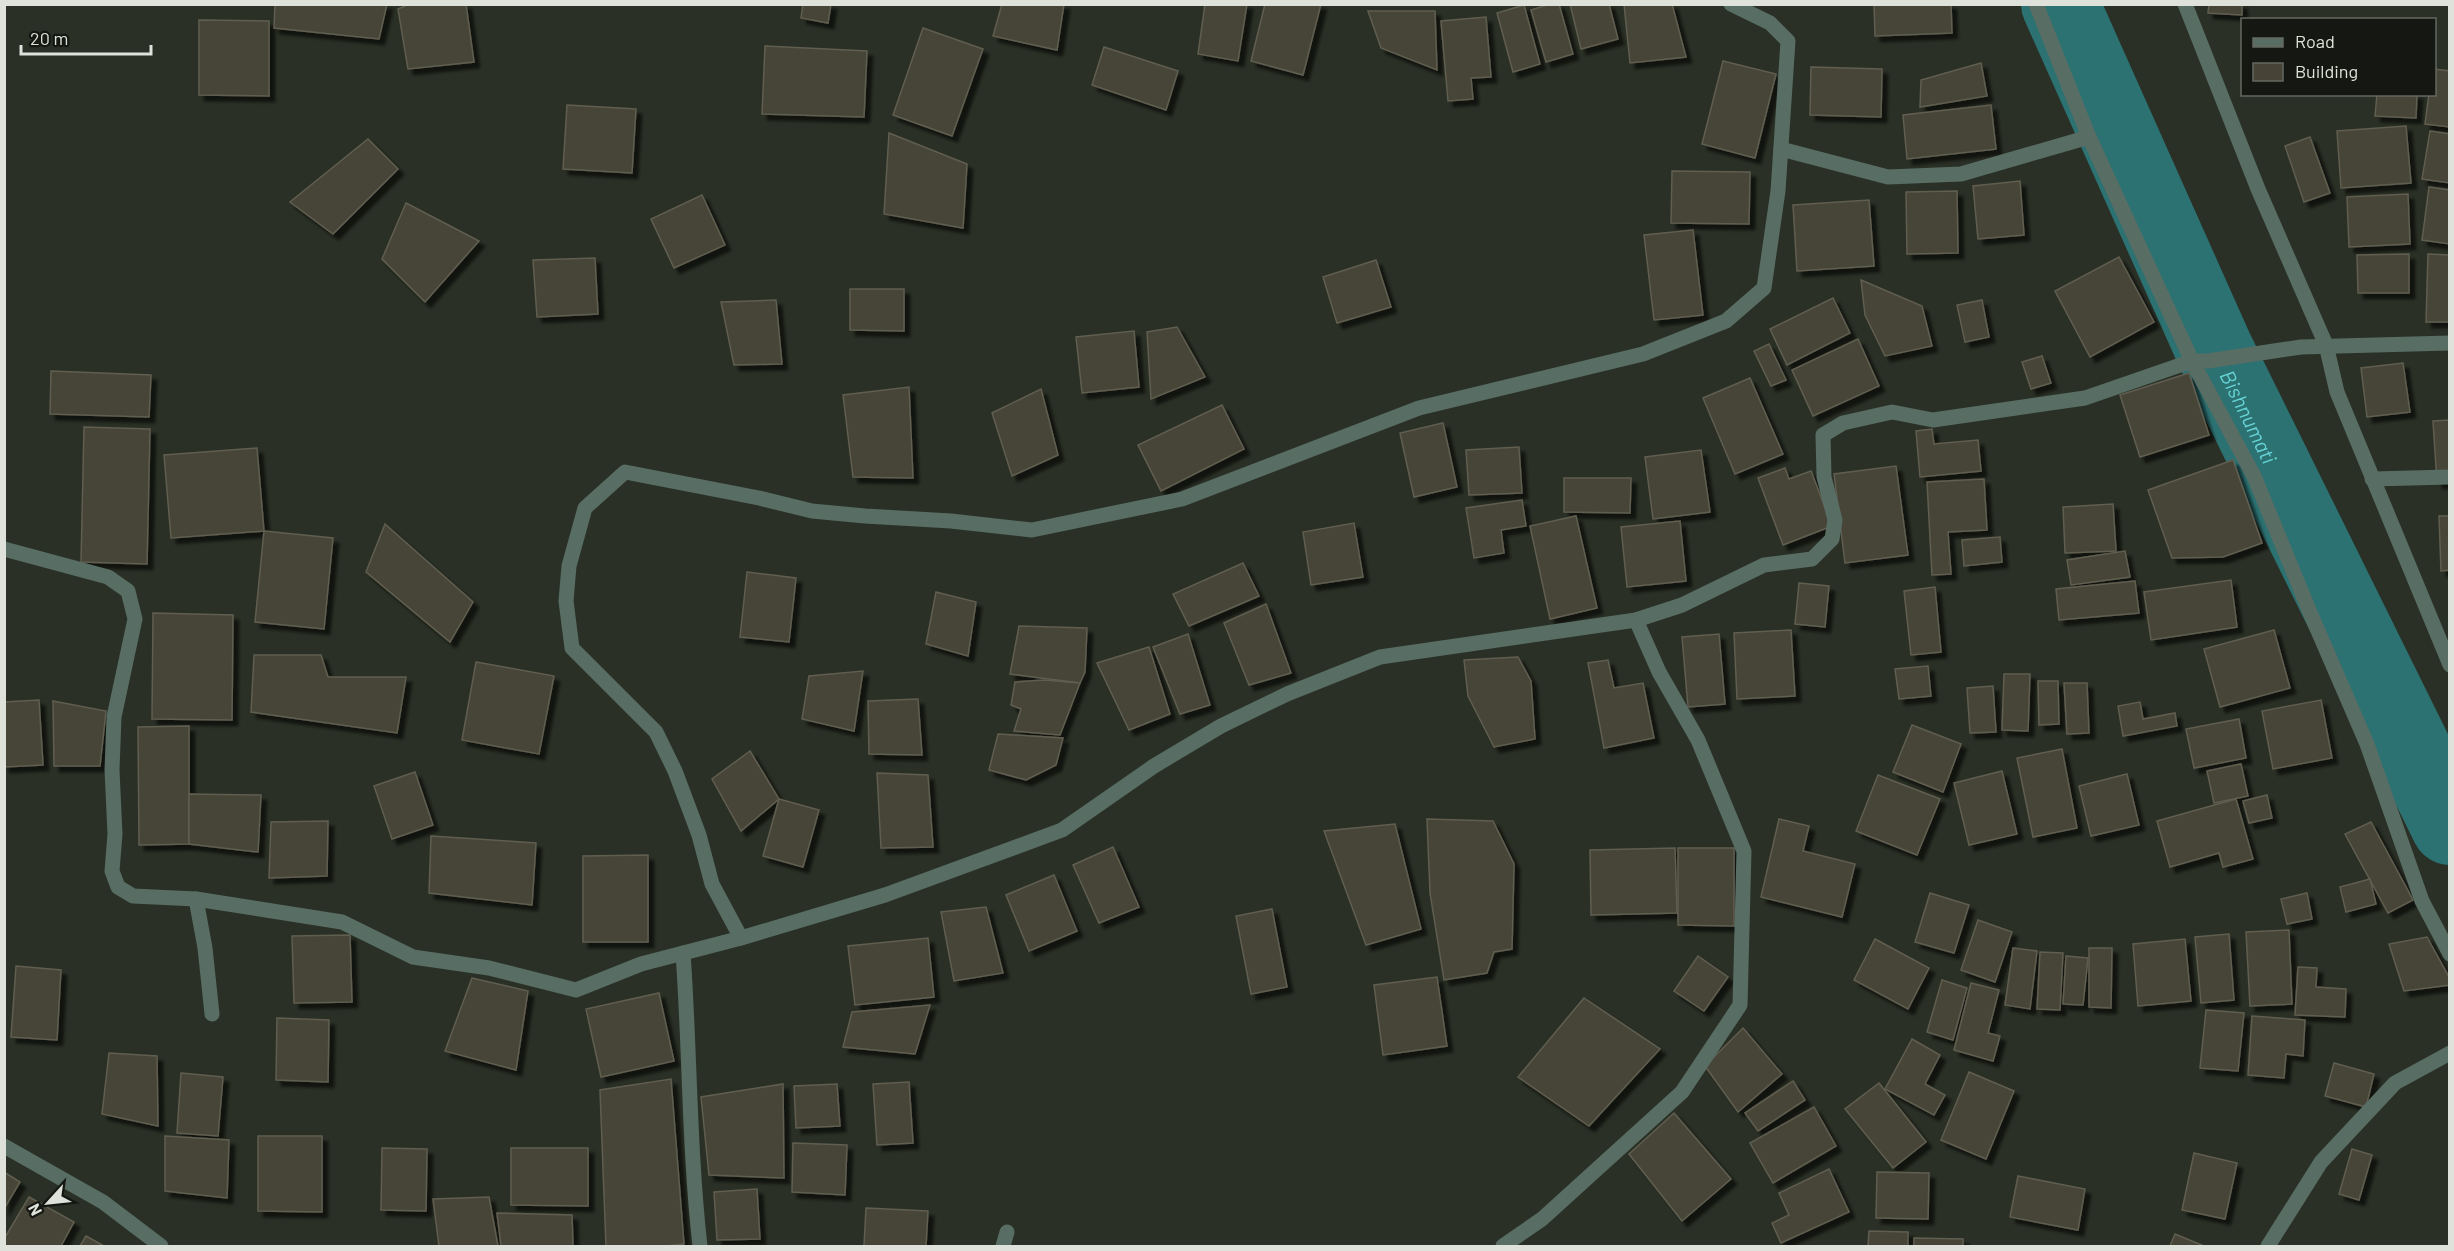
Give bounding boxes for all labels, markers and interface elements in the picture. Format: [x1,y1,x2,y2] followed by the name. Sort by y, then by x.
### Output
[21,18,152,56] scale bar
[2241,18,2436,96] legend
[30,27,68,49] text: 20 m
[2295,30,2335,52] text: Road
[2295,60,2358,82] text: Building
[2215,366,2283,468] water label: Bishnumati
[18,1173,78,1233] north arrow
[23,1201,45,1219] text: N

